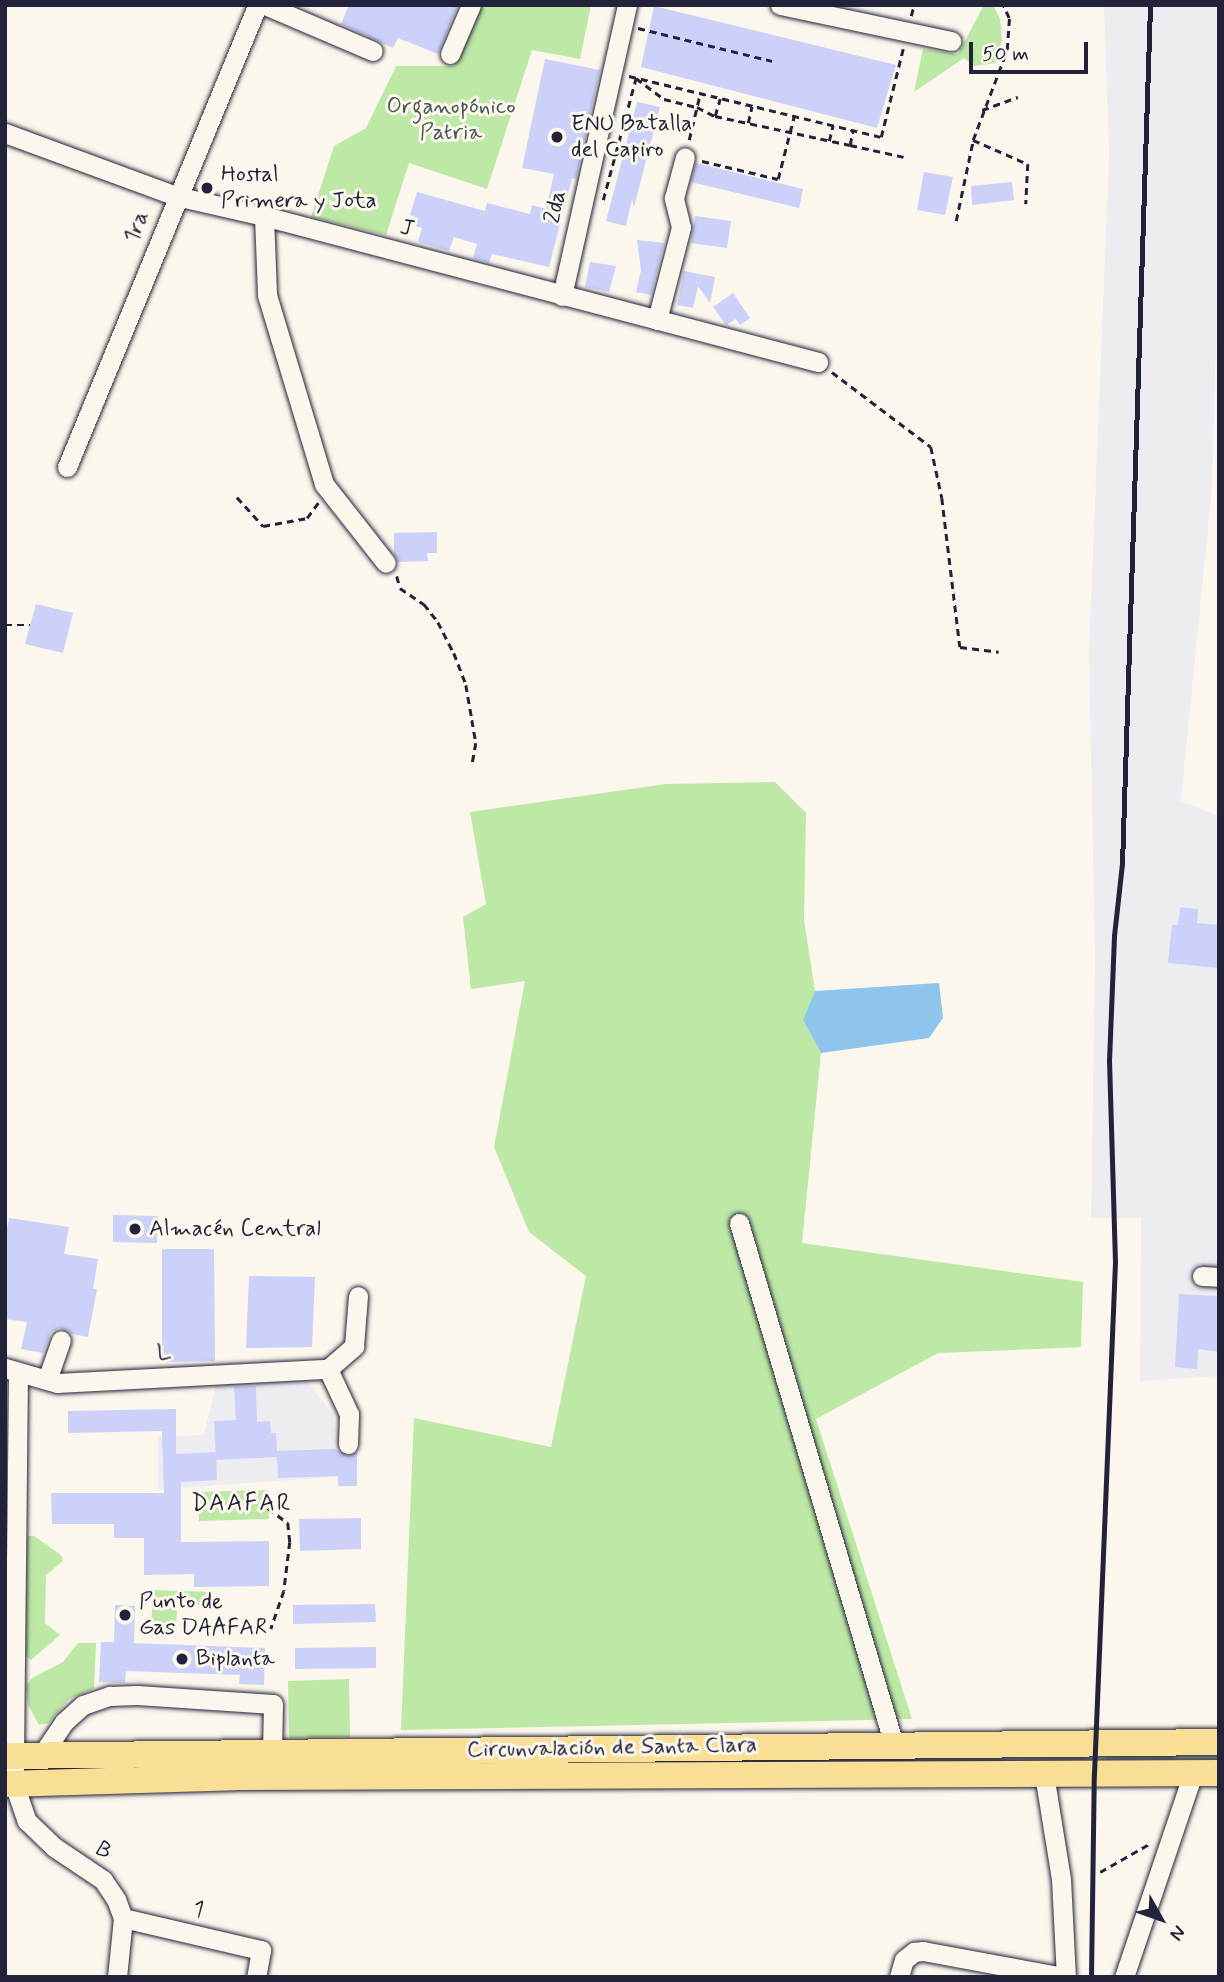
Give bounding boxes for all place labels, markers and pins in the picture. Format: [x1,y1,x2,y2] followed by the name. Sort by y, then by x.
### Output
[571,110,690,164] place label: ENU Batalla del Capiro
[549,129,565,145] marker: ENU Batalla del Capiro
[221,161,371,215] place label: Hostal Primera y Jota
[199,180,215,196] marker: Hostal Primera y Jota
[149,1215,317,1243] place label: Almacén Central
[127,1221,143,1237] marker: Almacén Central
[139,1588,270,1642] place label: Punto de Gas DAAFAR
[117,1607,133,1623] marker: Punto de Gas DAAFAR
[196,1645,275,1673] place label: Biplanta
[174,1651,190,1667] marker: Biplanta

